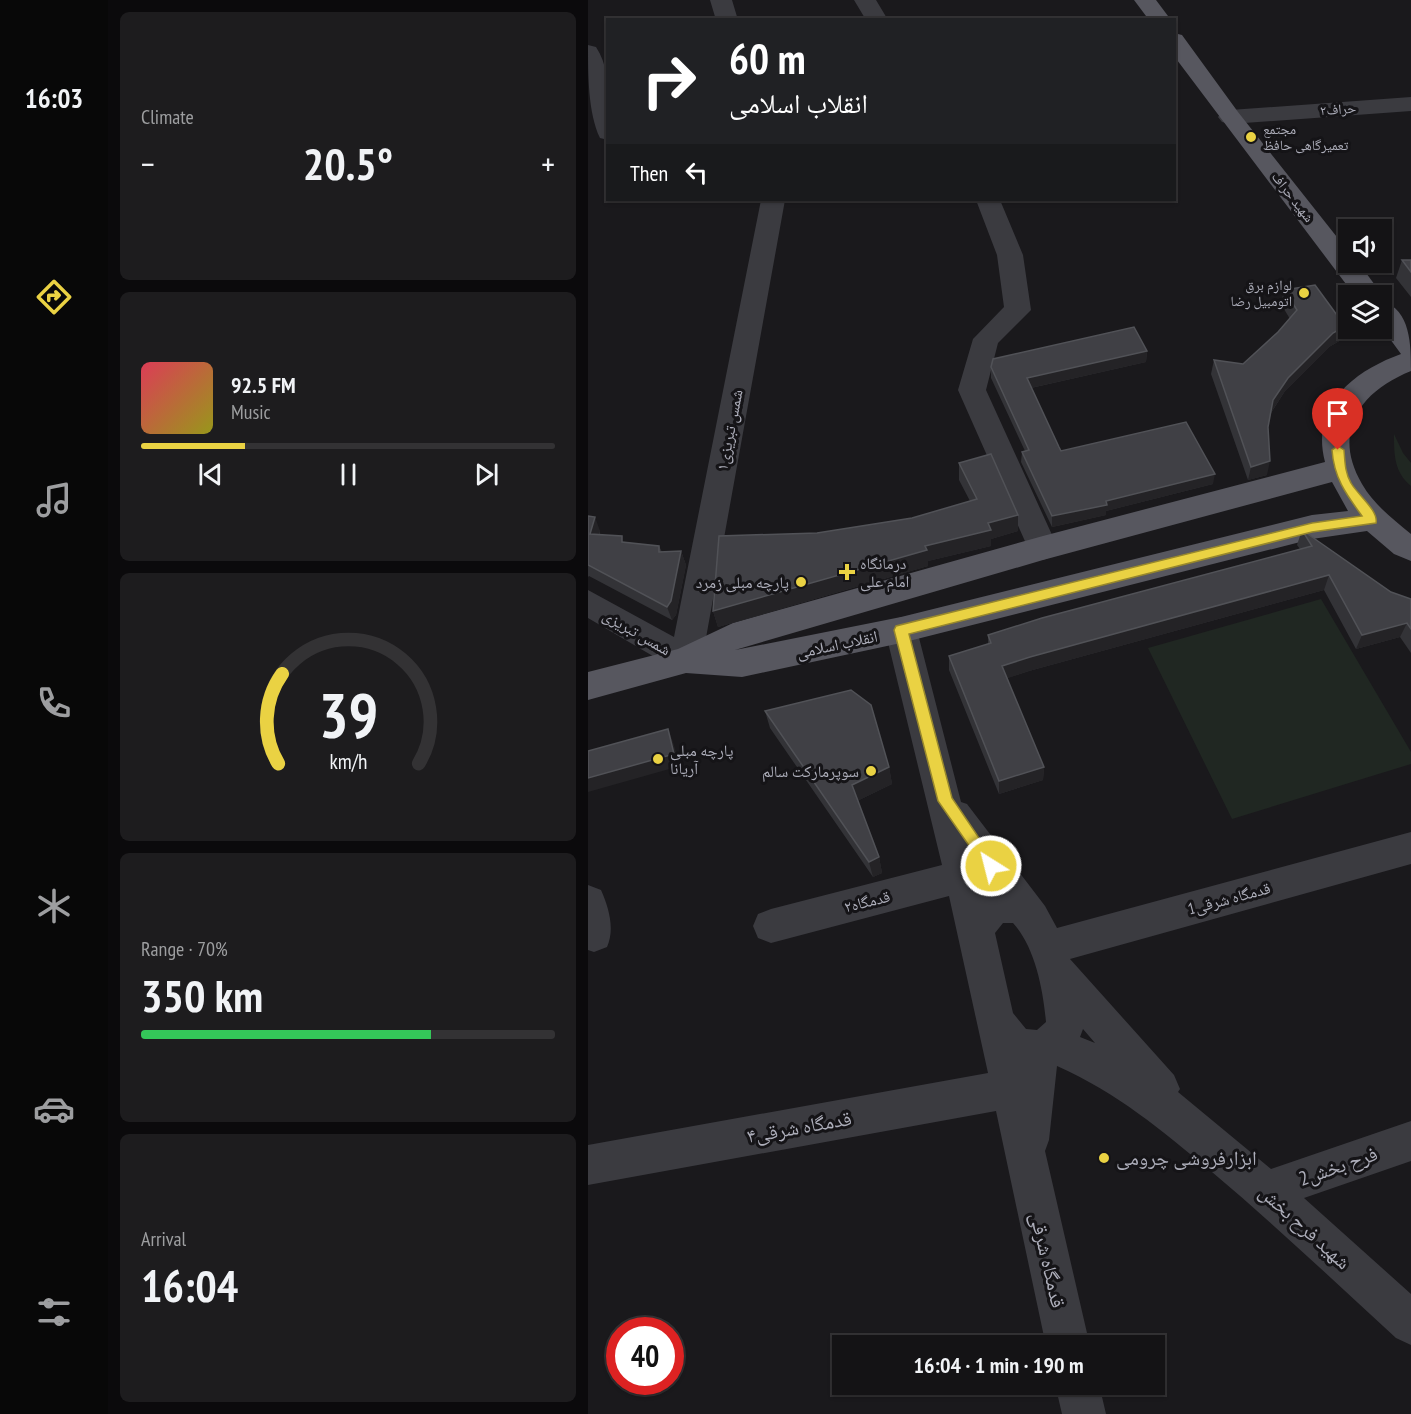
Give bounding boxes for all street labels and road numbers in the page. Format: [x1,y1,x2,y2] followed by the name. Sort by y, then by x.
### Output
[1319,99,1357,119] street label: حراف۲
[1268,168,1318,226] street label: شهید حراف
[711,388,748,473] street label: شمس تبریزی۱
[599,605,675,660] street label: شمس تبریزی
[795,626,880,663] street label: انقلاب اسلامی
[1185,877,1273,920] street label: 1قدمگاه شرقی
[842,886,892,916] street label: قدمگاه۲
[745,1105,853,1149] street label: قدمگاه شرقی۴
[1295,1140,1381,1192] street label: 2فرح بخش
[1254,1179,1356,1275] street label: شهید فرح بخش
[1024,1210,1072,1310] street label: قدمگاه شرقی

